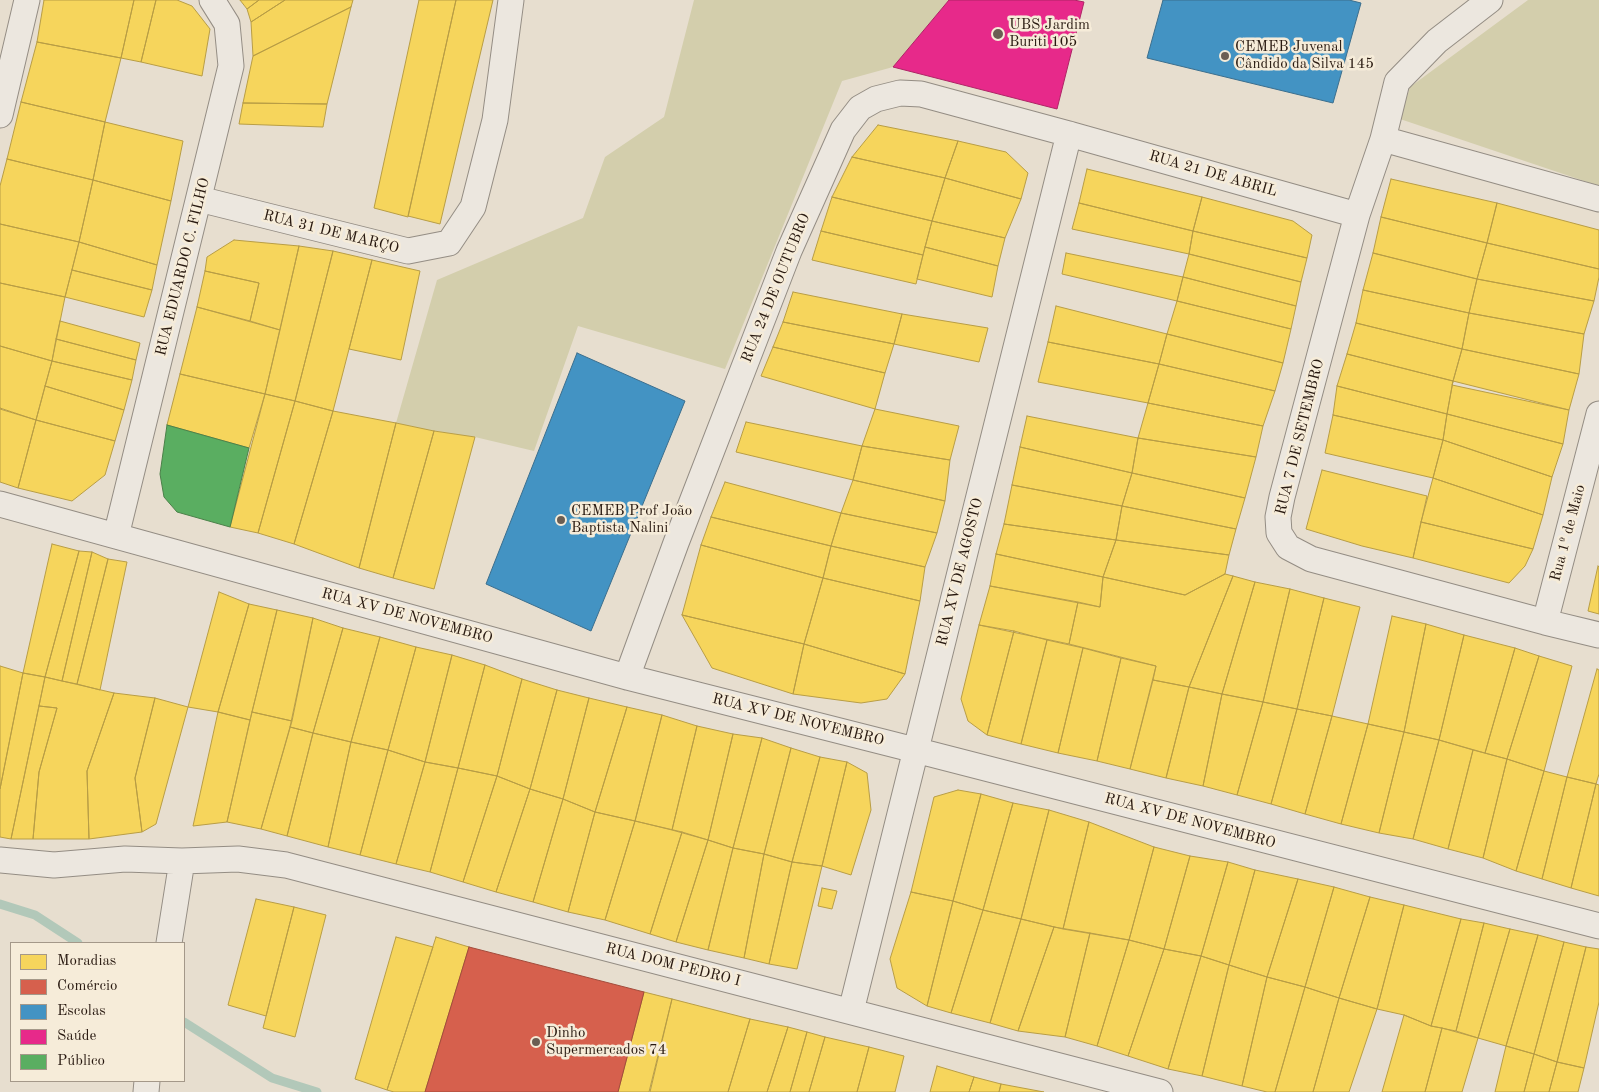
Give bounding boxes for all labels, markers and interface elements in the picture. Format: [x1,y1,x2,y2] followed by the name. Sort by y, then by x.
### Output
[1009,16,1090,51] place label: UBS Jardim Buriti 105
[991,27,1005,41] marker: UBS Jardim Buriti 105
[1235,38,1374,73] place label: CEMEB Juvenal Cândido da Silva 145
[1219,50,1231,62] marker: CEMEB Juvenal Cândido da Silva 145
[1147,147,1279,201] street label: RUA 21 DE ABRIL
[152,176,214,358] street label: RUA EDUARDO C. FILHO
[261,206,401,258] street label: RUA 31 DE MARÇO
[738,211,814,365] street label: RUA 24 DE OUTUBRO
[1272,357,1328,517] street label: RUA 7 DE SETEMBRO
[1546,483,1590,583] street label: Rua 1º de Maio
[933,496,987,648] street label: RUA XV DE AGOSTO
[571,502,692,537] place label: CEMEB Prof João Baptista Nalini
[555,514,567,526] marker: CEMEB Prof João Baptista Nalini
[320,584,494,648] street label: RUA XV DE NOVEMBRO
[710,690,886,750] street label: RUA XV DE NOVEMBRO
[1103,789,1277,853] street label: RUA XV DE NOVEMBRO
[604,939,742,991] street label: RUA DOM PEDRO I
[10,942,185,1082] legend
[57,954,116,969] text: Moradias
[57,979,117,994] text: Comércio
[57,1004,106,1019] text: Escolas
[546,1024,666,1059] place label: Dinho Supermercados 74
[57,1029,96,1044] text: Saúde
[530,1036,542,1048] marker: Dinho Supermercados 74
[57,1054,105,1069] text: Público

